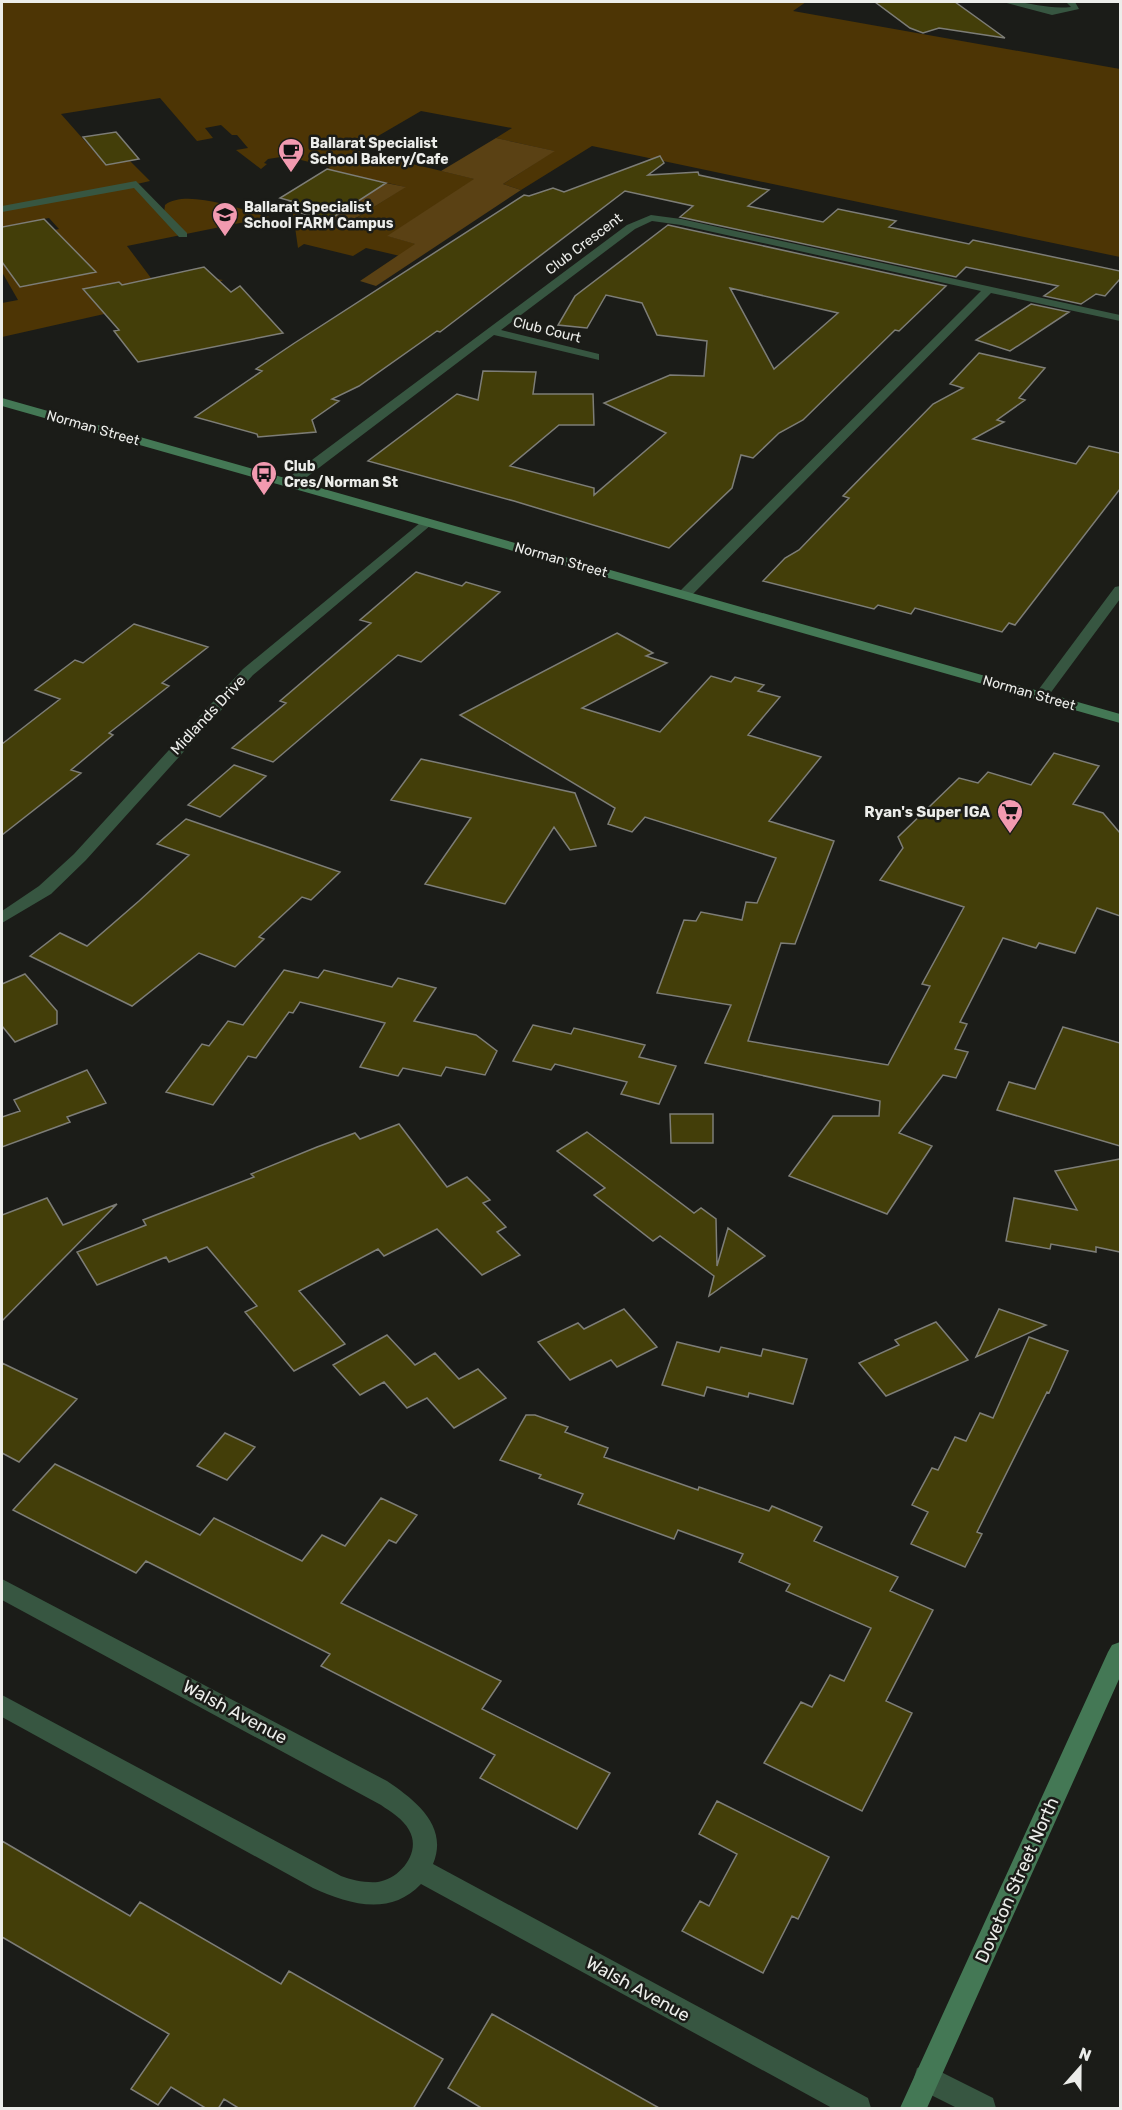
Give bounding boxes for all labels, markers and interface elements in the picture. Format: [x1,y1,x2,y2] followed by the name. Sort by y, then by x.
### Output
[310,135,449,168] place label: Ballarat Specialist School Bakery/Cafe
[276,136,306,174] cafe icon: Ballarat Specialist School Bakery/Cafe
[244,199,394,232] place label: Ballarat Specialist School FARM Campus
[210,200,240,238] school or university icon: Ballarat Specialist School FARM Campus
[542,209,626,278] street label: Club Crescent
[511,313,583,347] street label: Club Court
[45,407,142,449] street label: Norman Street
[284,458,398,491] place label: Club Cres/Norman St
[249,459,279,497] bus stop icon: Club Cres/Norman St
[513,539,610,581] street label: Norman Street
[167,672,249,758] street label: Midlands Drive
[981,672,1078,714] street label: Norman Street
[995,797,1025,835] supermarket icon: Ryan's Super IGA
[864,803,990,821] place label: Ryan's Super IGA
[179,1675,291,1749] street label: Walsh Avenue
[971,1794,1063,1966] street label: Doveton Street North
[582,1951,694,2027] street label: Walsh Avenue
[1050,2038,1110,2098] north arrow
[1076,2044,1094,2065] text: N

